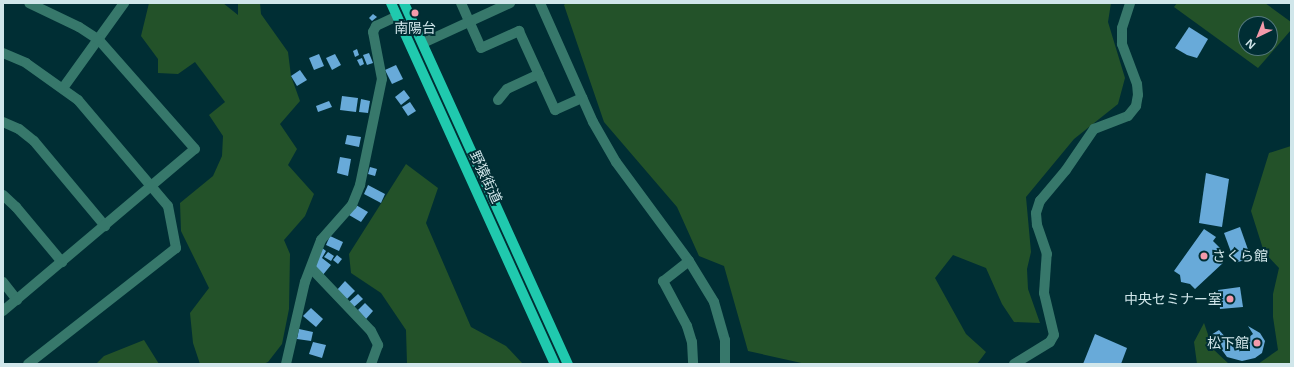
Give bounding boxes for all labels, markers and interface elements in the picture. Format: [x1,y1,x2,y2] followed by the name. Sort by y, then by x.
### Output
[410,8,420,18] marker: 南陽台
[1238,16,1278,56] north arrow
[394,20,436,36] place label: 南陽台
[1242,36,1259,53] text: N
[467,148,505,206] street label: 野猿街道
[1212,248,1268,264] place label: さくら館
[1199,251,1209,261] marker: さくら館
[1124,291,1222,307] place label: 中央セミナー室
[1225,294,1235,304] marker: 中央セミナー室
[1207,335,1249,351] place label: 松下館
[1252,338,1262,348] marker: 松下館

